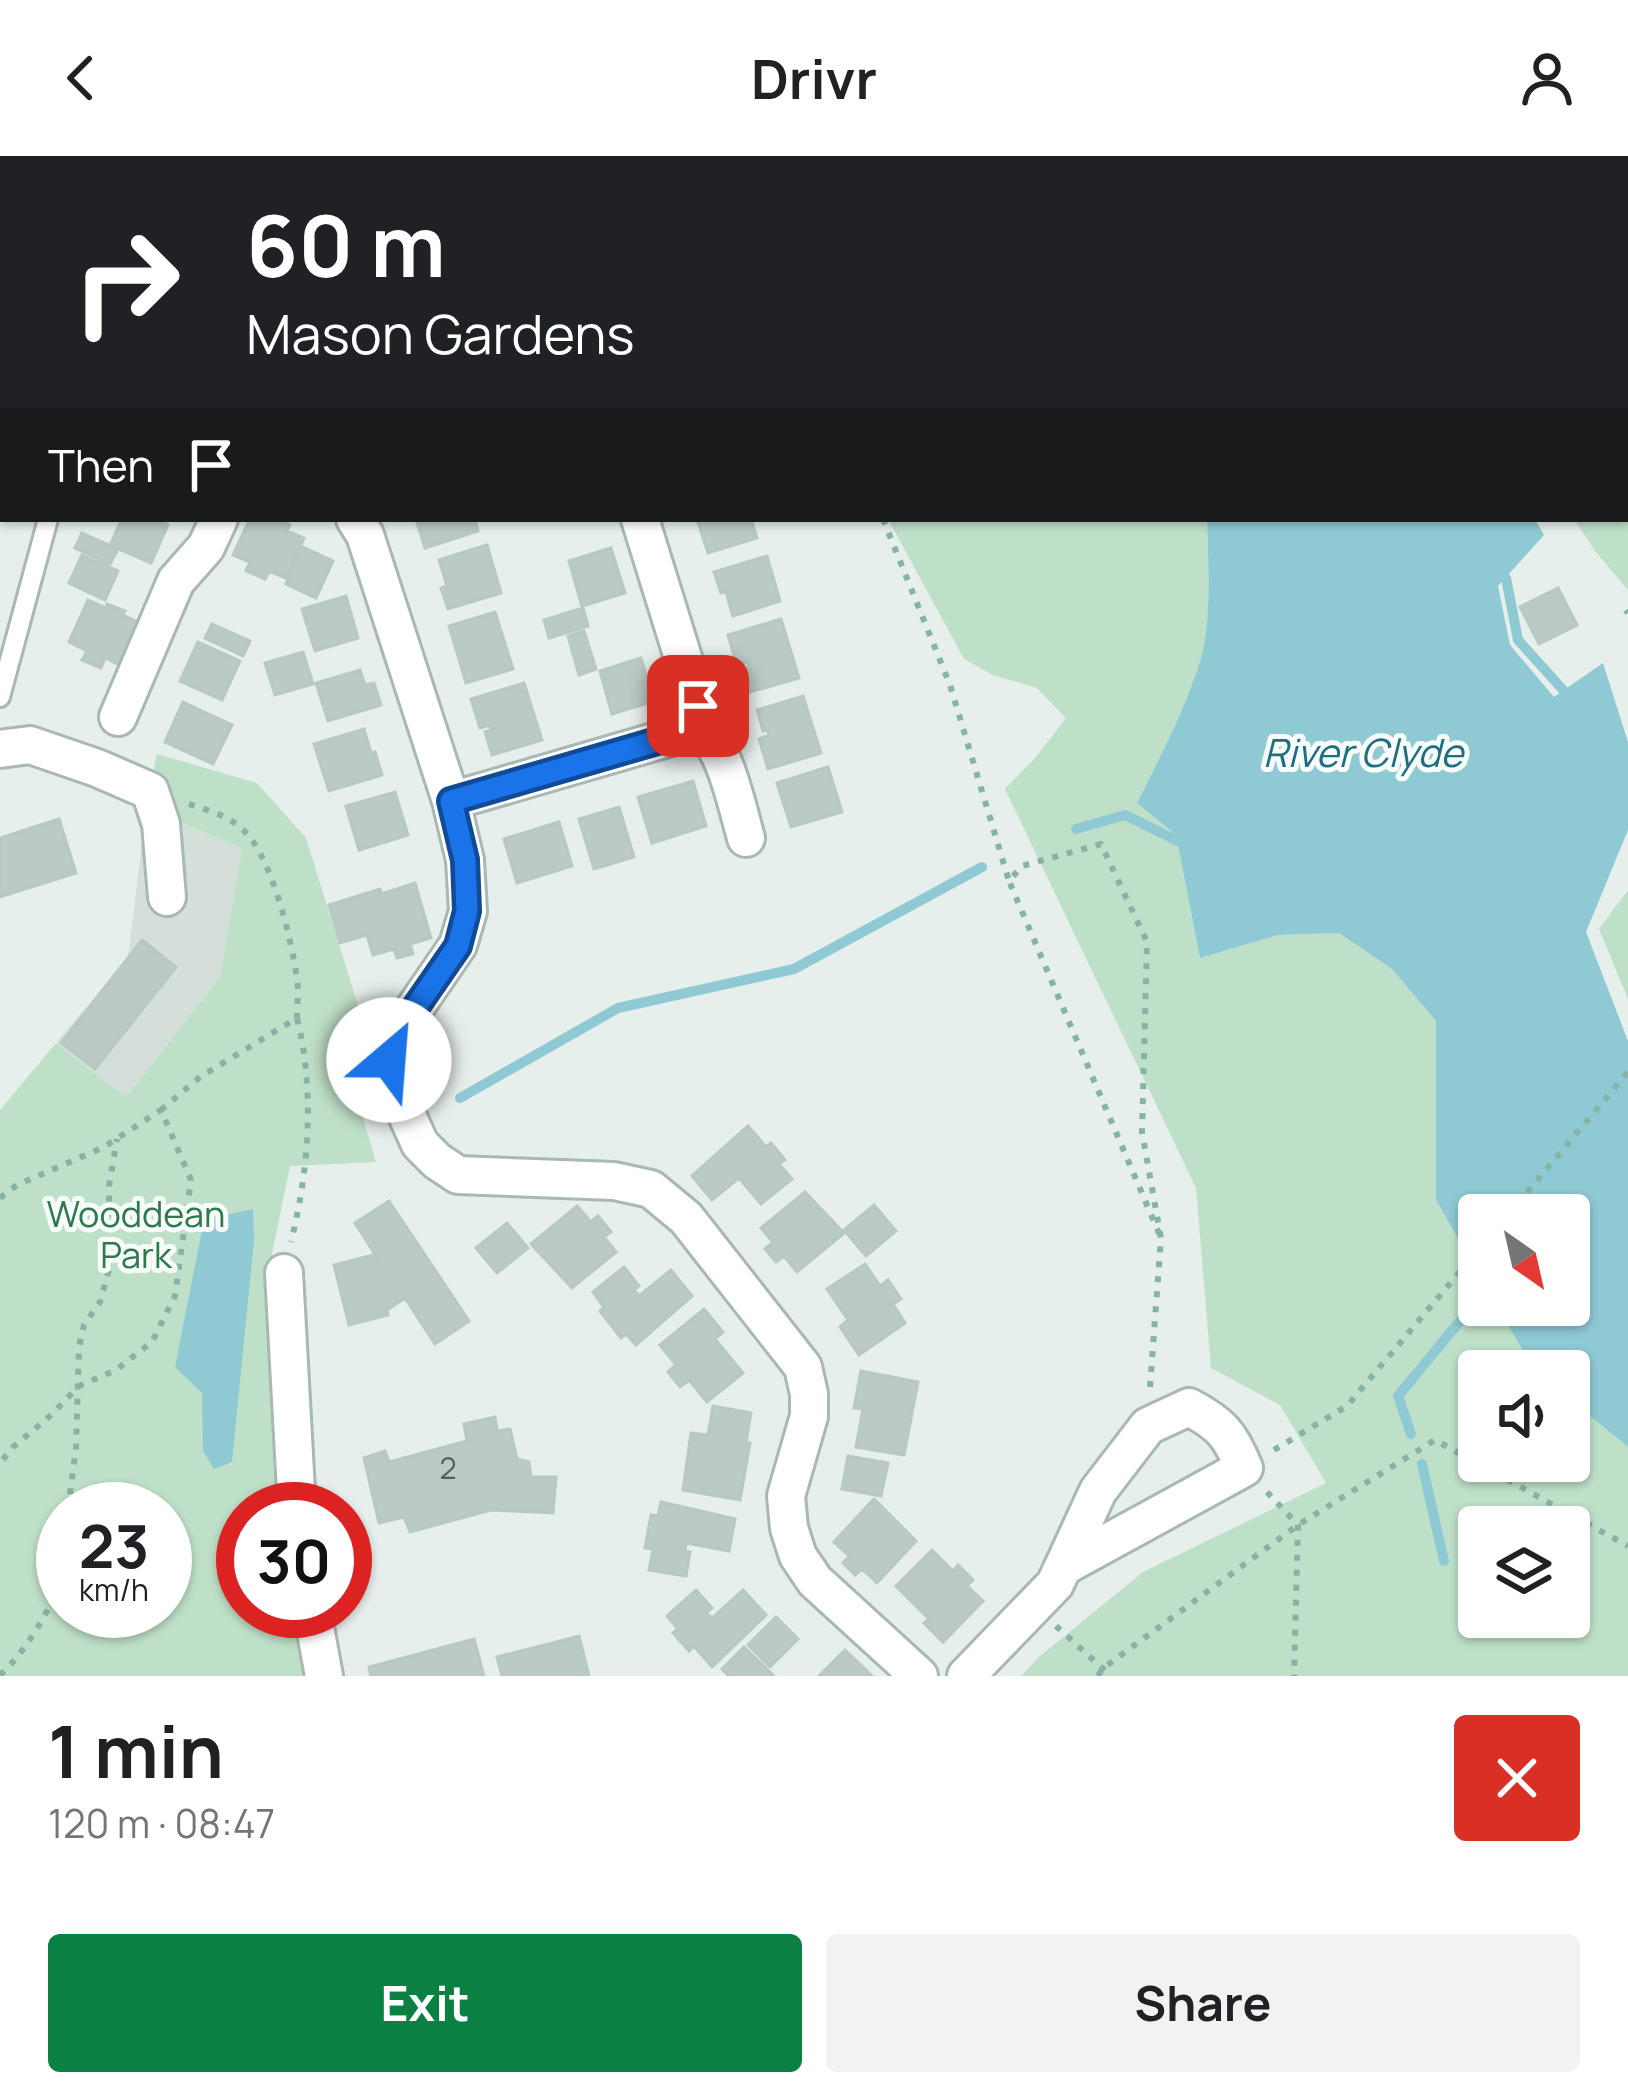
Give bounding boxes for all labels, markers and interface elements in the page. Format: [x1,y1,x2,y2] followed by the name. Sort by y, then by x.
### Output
[751,41,877,115] text: Drivr
[48,45,114,111] icon: back
[1514,45,1580,111] icon: person
[246,187,446,302] text: 60 m
[48,204,204,360] icon: right
[246,296,635,370] text: Mason Gardens
[178,432,244,498] icon: arrive
[48,434,154,496] text: Then
[647,655,749,757] pin
[665,673,731,739] icon: arrive
[1263,725,1465,779] water label: River Clyde
[326,997,452,1123] position arrow
[47,1189,225,1279] park label: Wooddean Park
[1458,1194,1590,1326] north arrow
[1458,1194,1590,1638] map controls
[1458,1350,1590,1482] button: sound
[439,1447,457,1488] house number: 2
[216,1482,372,1638] speed limit sign: 30
[79,1504,149,1586] text: 23
[1458,1506,1590,1638] button: layers
[79,1569,149,1610] text: km/h
[48,1701,224,1800] text: 1 min
[1454,1715,1580,1841] button: close
[48,1796,275,1850] text: 120 m · 08:47
[48,1934,802,2072] button: Exit
[826,1934,1580,2072] button: Share

